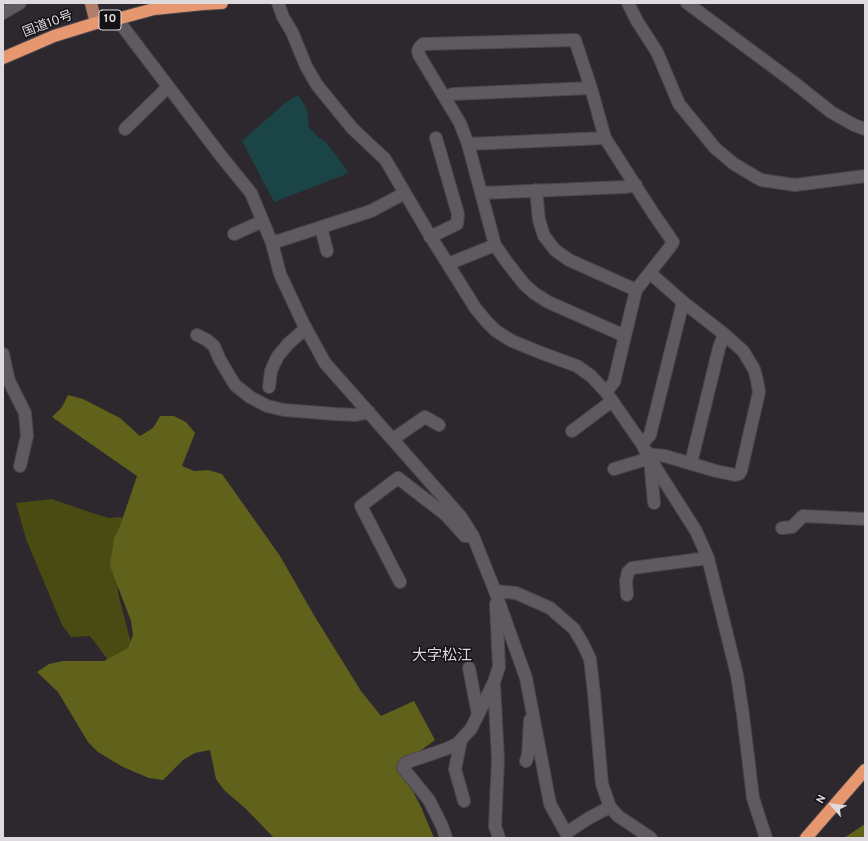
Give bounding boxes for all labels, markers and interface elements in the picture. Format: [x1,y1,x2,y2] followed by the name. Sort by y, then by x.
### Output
[21,8,75,42] street label: 国道10号
[99,10,121,30] road number: 10
[412,648,472,666] district label: 大字松江
[812,785,852,825] north arrow
[813,793,829,806] text: N

